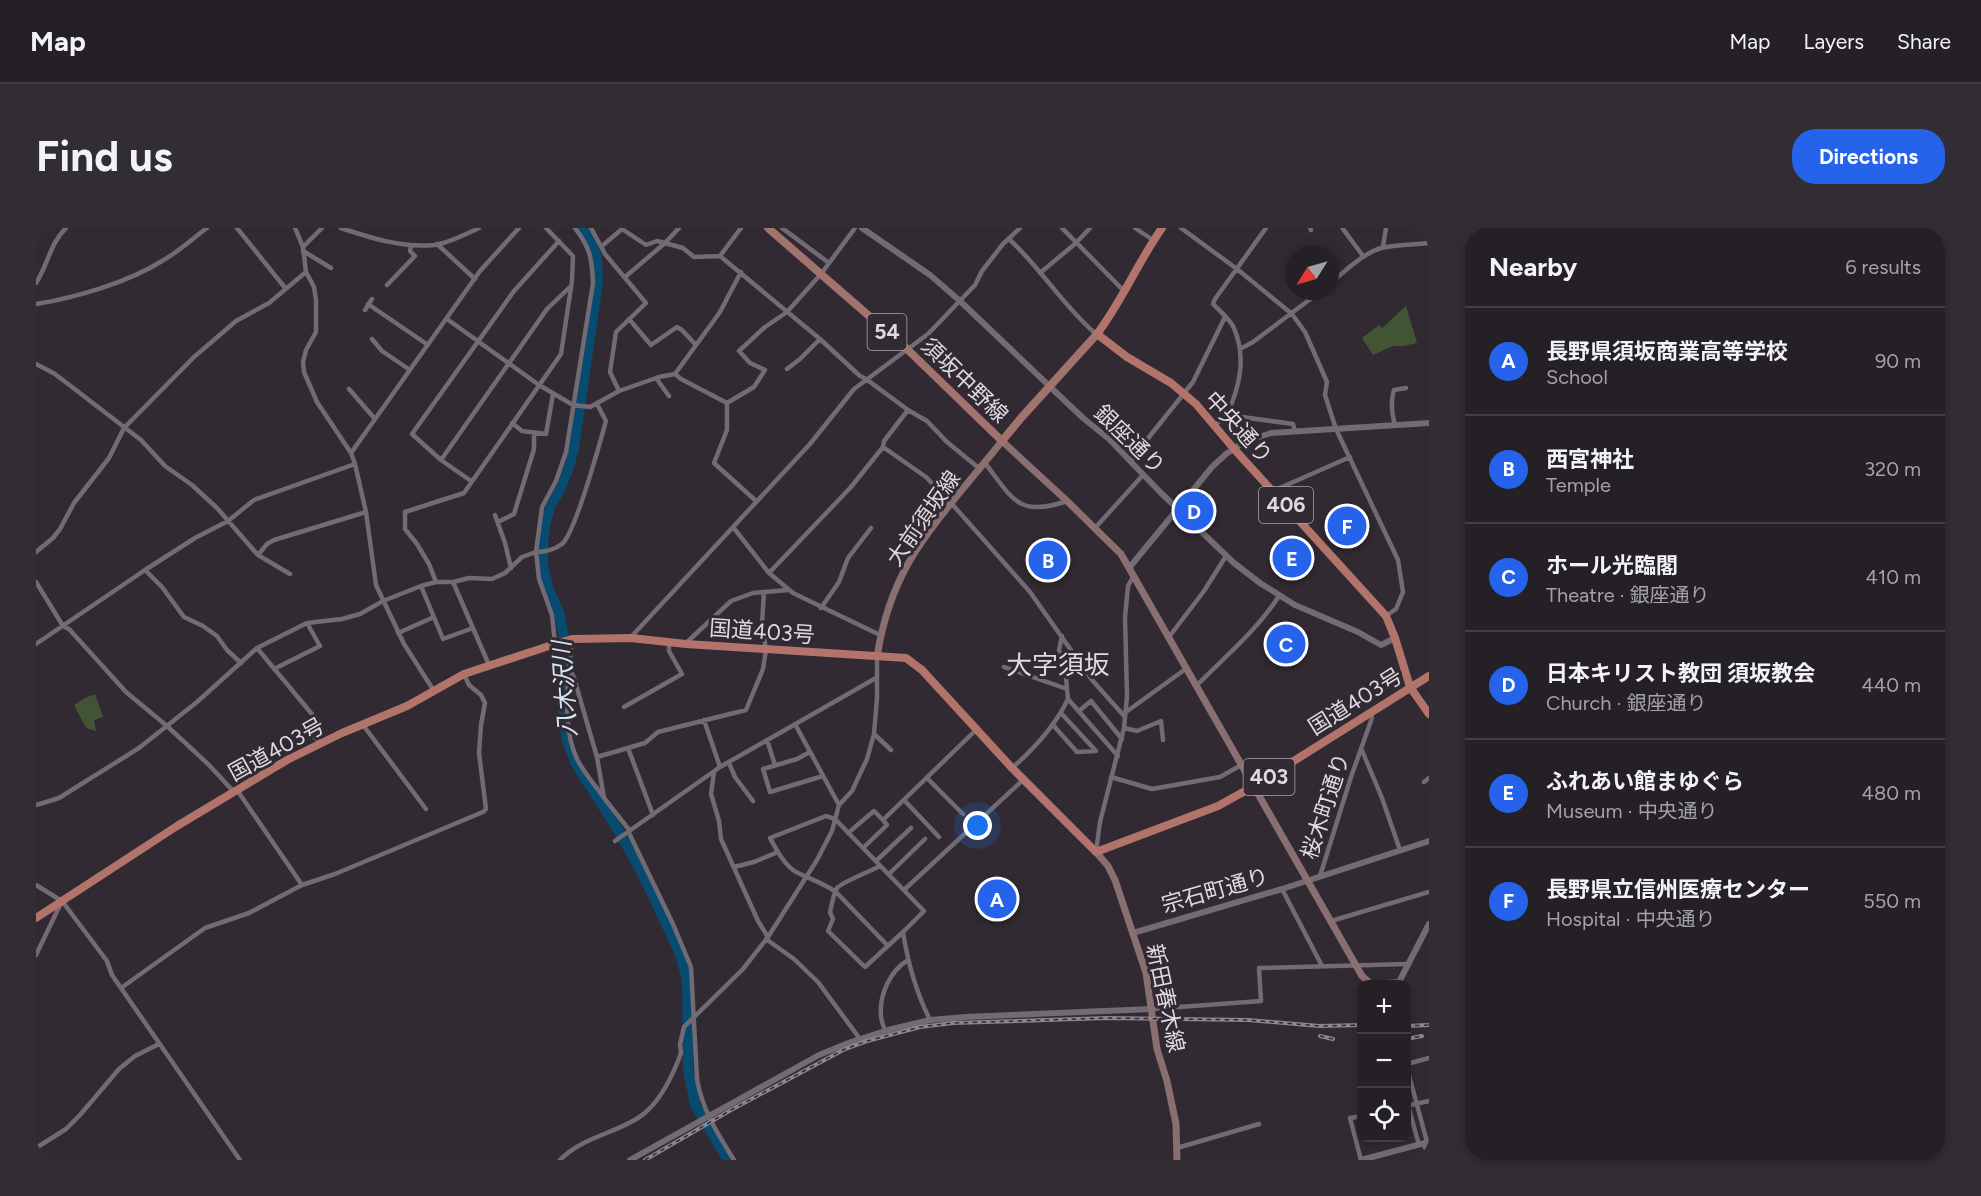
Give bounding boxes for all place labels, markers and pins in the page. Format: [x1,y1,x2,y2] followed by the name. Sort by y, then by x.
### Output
[1174,488,1214,534] pin: D
[1328,504,1366,548] pin: F
[1272,536,1312,580] pin: E
[1028,538,1068,582] pin: B
[1266,622,1306,666] pin: C
[978,876,1016,922] pin: A

